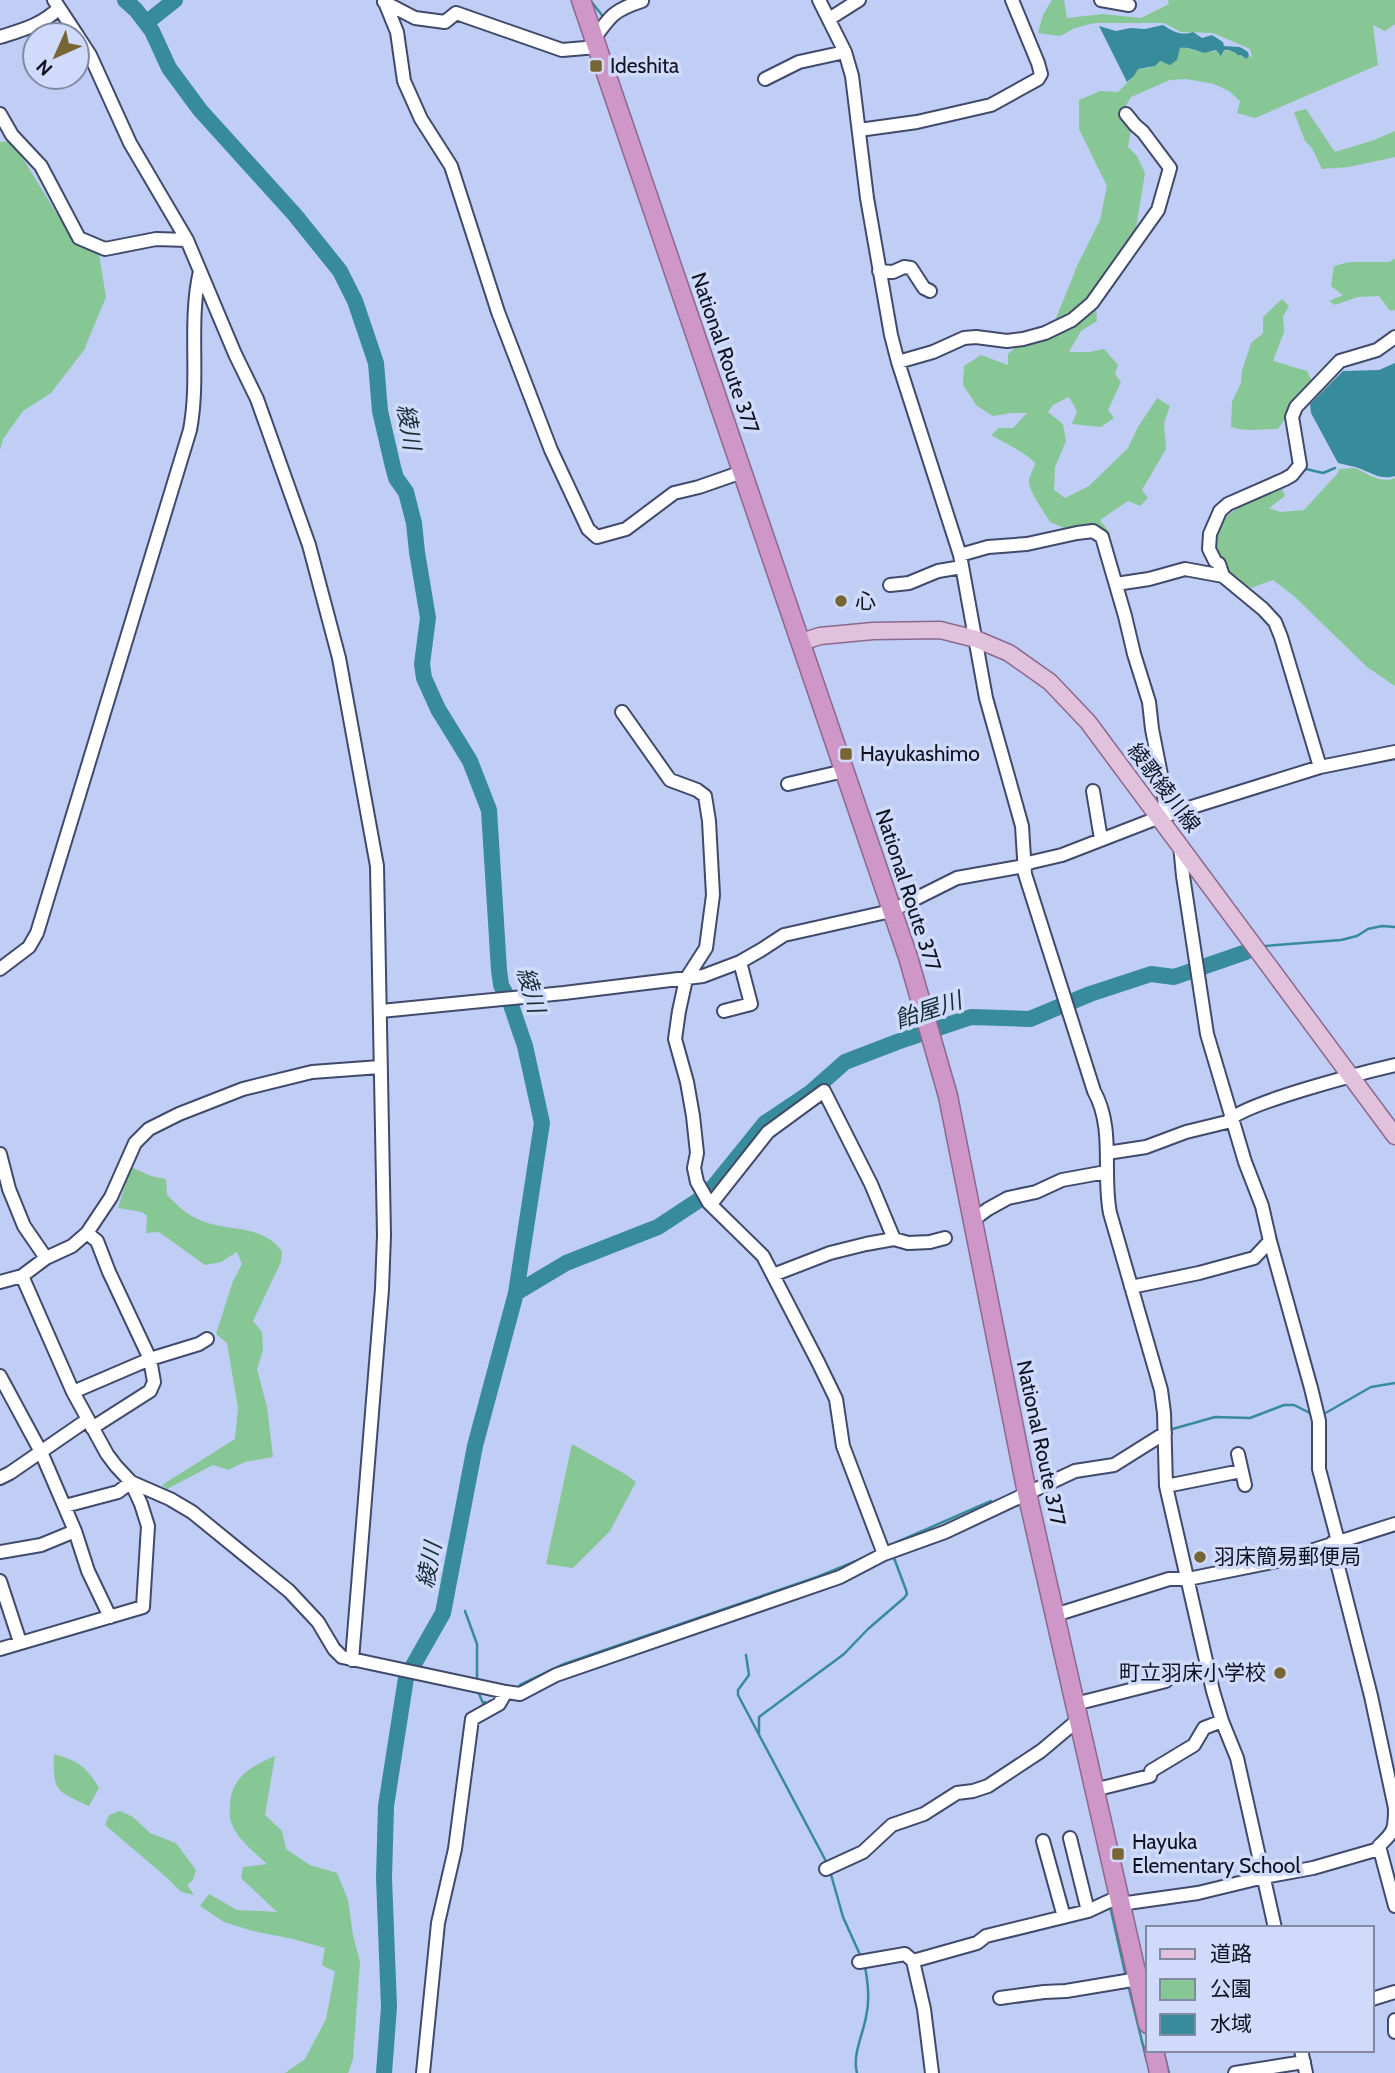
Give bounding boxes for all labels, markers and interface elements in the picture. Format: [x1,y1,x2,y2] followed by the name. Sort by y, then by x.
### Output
[21,21,91,91] north arrow
[610,53,679,78] place label: Ideshita
[31,55,57,81] text: N
[588,58,604,74] marker: Ideshita
[686,269,765,437] street label: National Route 377
[392,402,427,455] water label: 綾川
[855,588,876,613] place label: 心
[833,593,849,609] marker: 心
[1123,738,1206,837] street label: 綾歌綾川線
[860,741,980,766] place label: Hayukashimo
[838,746,854,762] marker: Hayukashimo
[871,806,947,974] street label: National Route 377
[511,964,552,1019] water label: 綾川
[891,985,968,1034] water label: 飴屋川
[1012,1358,1071,1528] street label: National Route 377
[411,1537,448,1590] water label: 綾川
[1214,1544,1361,1569] place label: 羽床簡易郵便局
[1192,1549,1208,1565] marker: 羽床簡易郵便局
[1119,1660,1266,1685] place label: 町立羽床小学校
[1272,1665,1288,1681] marker: 町立羽床小学校
[1132,1829,1300,1878] place label: Hayuka Elementary School
[1110,1846,1126,1862] marker: Hayuka Elementary School
[1146,1926,1374,2052] legend
[1210,1941,1252,1966] text: 道路
[1210,1976,1252,2001] text: 公園
[1210,2011,1252,2036] text: 水域

